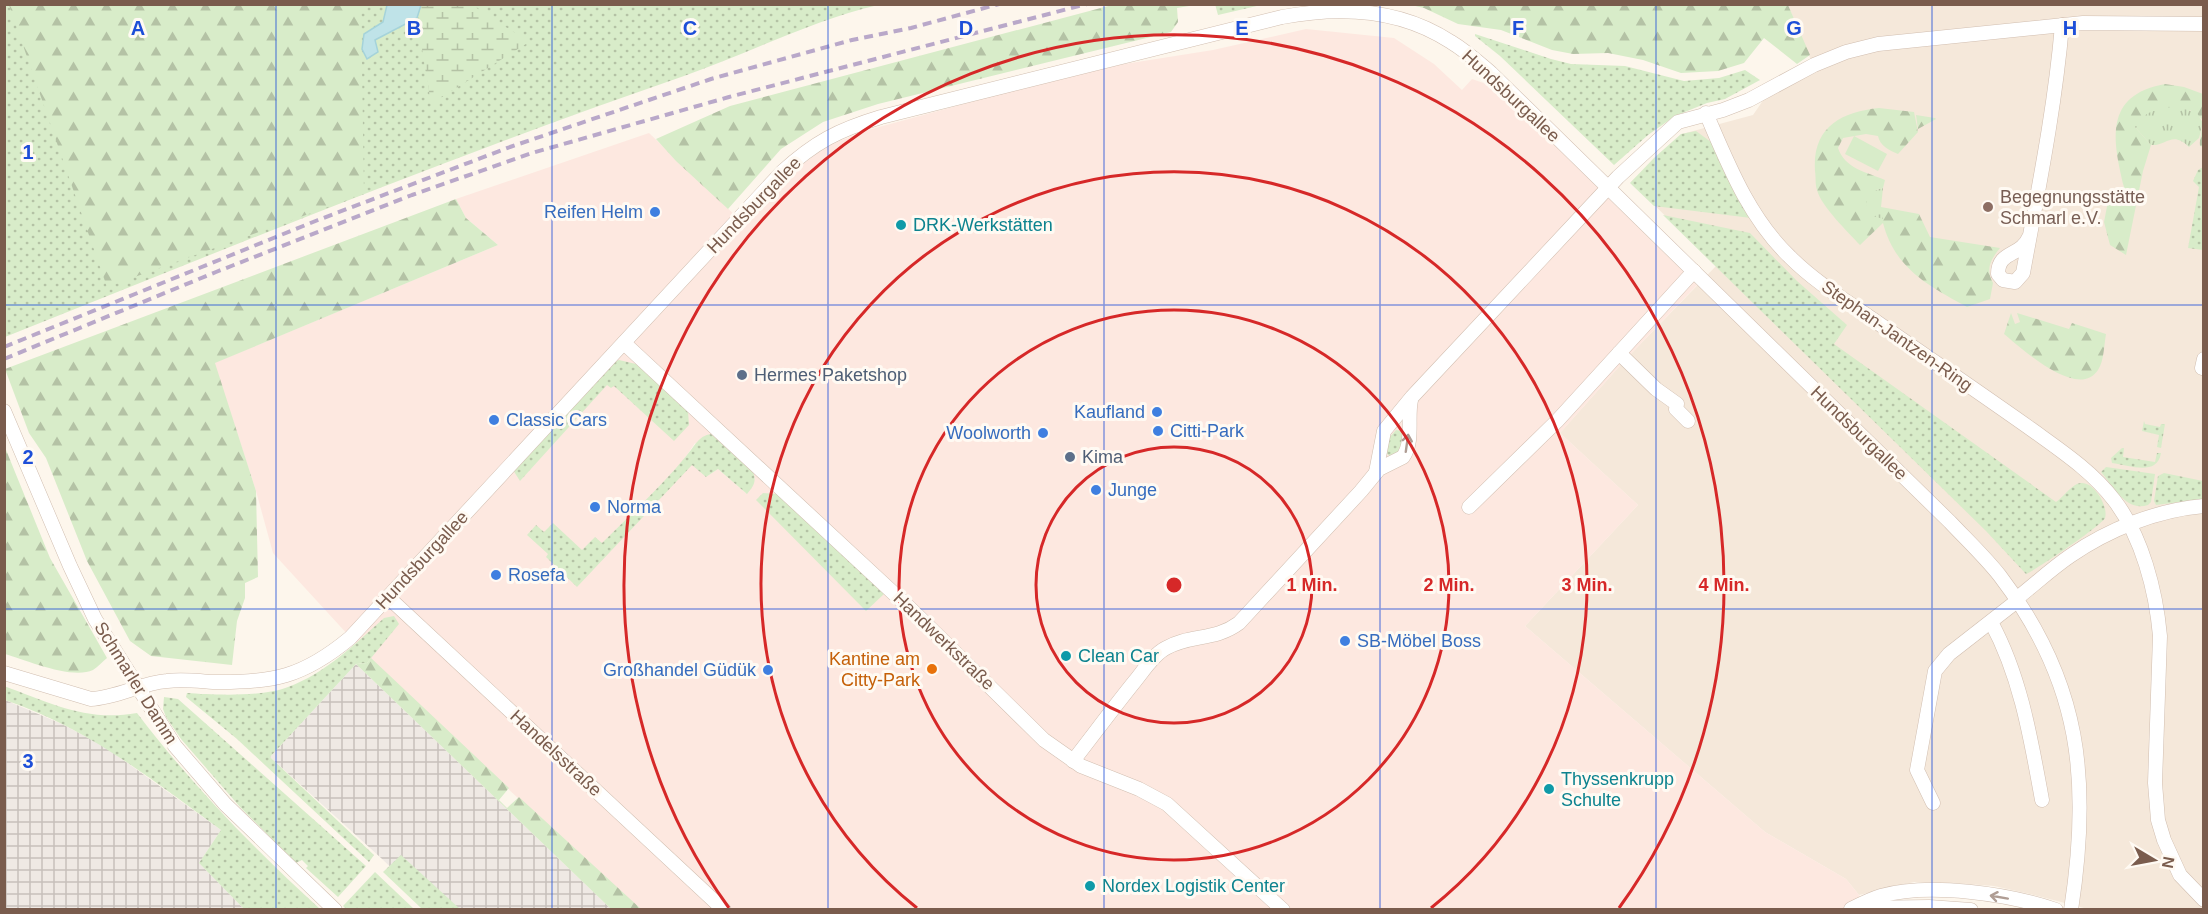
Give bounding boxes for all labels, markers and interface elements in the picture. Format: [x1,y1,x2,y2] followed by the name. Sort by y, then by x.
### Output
[131,17,145,39] text: A
[407,17,421,39] text: B
[683,17,697,39] text: C
[959,17,973,39] text: D
[1235,17,1249,39] text: E
[1512,17,1524,39] text: F
[1786,17,1802,39] text: G
[2063,17,2077,39] text: H
[1458,46,1564,146] street label: Hundsburgallee
[22,141,34,163] text: 1
[703,153,805,257] street label: Hundsburgallee
[2000,187,2145,228] place label: Begegnungsstätte Schmarl e.V.
[1981,200,1995,214] marker: Begegnungsstätte Schmarl e.V.
[544,202,643,222] place label: Reifen Helm
[648,205,662,219] marker: Reifen Helm
[913,215,1053,235] place label: DRK-Werkstätten
[894,218,908,232] marker: DRK-Werkstätten
[1818,276,1976,396] street label: Stephan-Jantzen-Ring
[754,365,907,385] place label: Hermes Paketshop
[735,368,749,382] marker: Hermes Paketshop
[1807,382,1911,484] street label: Hundsburgallee
[1074,402,1145,422] place label: Kaufland
[1150,405,1164,419] marker: Kaufland
[506,410,607,430] place label: Classic Cars
[487,413,501,427] marker: Classic Cars
[1170,421,1245,441] place label: Citti-Park
[946,423,1031,443] place label: Woolworth
[1151,424,1165,438] marker: Citti-Park
[1036,426,1050,440] marker: Woolworth
[1402,434,1413,453] one-way arrow
[22,446,34,468] text: 2
[1082,447,1124,467] place label: Kima
[1063,450,1077,464] marker: Kima
[1108,480,1157,500] place label: Junge
[1089,483,1103,497] marker: Junge
[607,497,662,517] place label: Norma
[588,500,602,514] marker: Norma
[372,507,472,613] street label: Hundsburgallee
[508,565,566,585] place label: Rosefa
[489,568,503,582] marker: Rosefa
[1164,575,1184,595] centre of rings
[1286,575,1338,595] text: 1 Min.
[1423,575,1475,595] text: 2 Min.
[1561,575,1613,595] text: 3 Min.
[1698,575,1750,595] text: 4 Min.
[890,588,998,694] street label: Handwerkstraße
[90,618,182,748] street label: Schmarler Damm
[1357,631,1481,651] place label: SB-Möbel Boss
[1338,634,1352,648] marker: SB-Möbel Boss
[1078,646,1159,666] place label: Clean Car
[829,649,921,690] place label: Kantine am Citty-Park
[1059,649,1073,663] marker: Clean Car
[603,660,757,680] place label: Großhandel Güdük
[925,662,939,676] marker: Kantine am Citty-Park
[761,663,775,677] marker: Großhandel Güdük
[506,706,606,800] street label: Handelsstraße
[22,750,34,772] text: 3
[1561,769,1674,810] place label: Thyssenkrupp Schulte
[1542,782,1556,796] marker: Thyssenkrupp Schulte
[2124,830,2184,890] north arrow
[2159,855,2178,870] text: N
[1102,876,1285,896] place label: Nordex Logistik Center
[1083,879,1097,893] marker: Nordex Logistik Center
[1989,891,2009,902] one-way arrow

